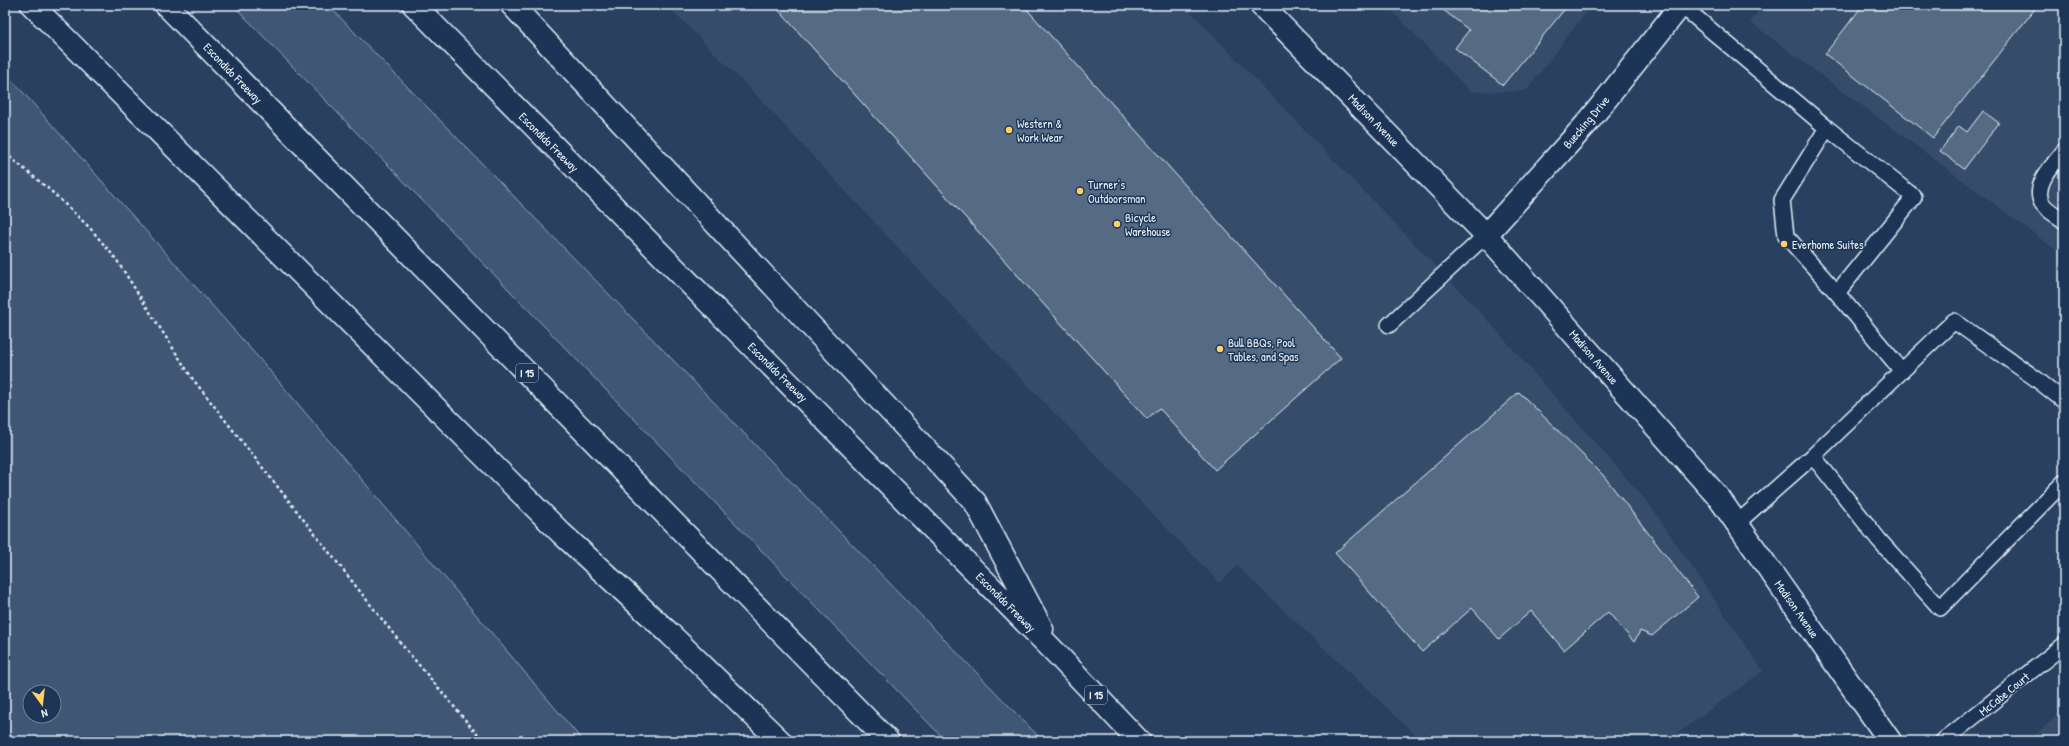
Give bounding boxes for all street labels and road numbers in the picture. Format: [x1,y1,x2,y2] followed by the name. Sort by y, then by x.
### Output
[200,39,266,107] street label: Escondido Freeway
[1345,90,1404,150] street label: Madison Avenue
[1559,92,1613,152] street label: Buecking Drive
[515,108,583,176] street label: Escondido Freeway
[1566,326,1623,388] street label: Madison Avenue
[744,338,812,406] street label: Escondido Freeway
[516,364,538,382] road number: I 15
[972,568,1040,636] street label: Escondido Freeway
[1771,577,1823,642] street label: Madison Avenue
[1975,668,2034,720] street label: McCabe Court
[1085,686,1107,704] road number: I 15

